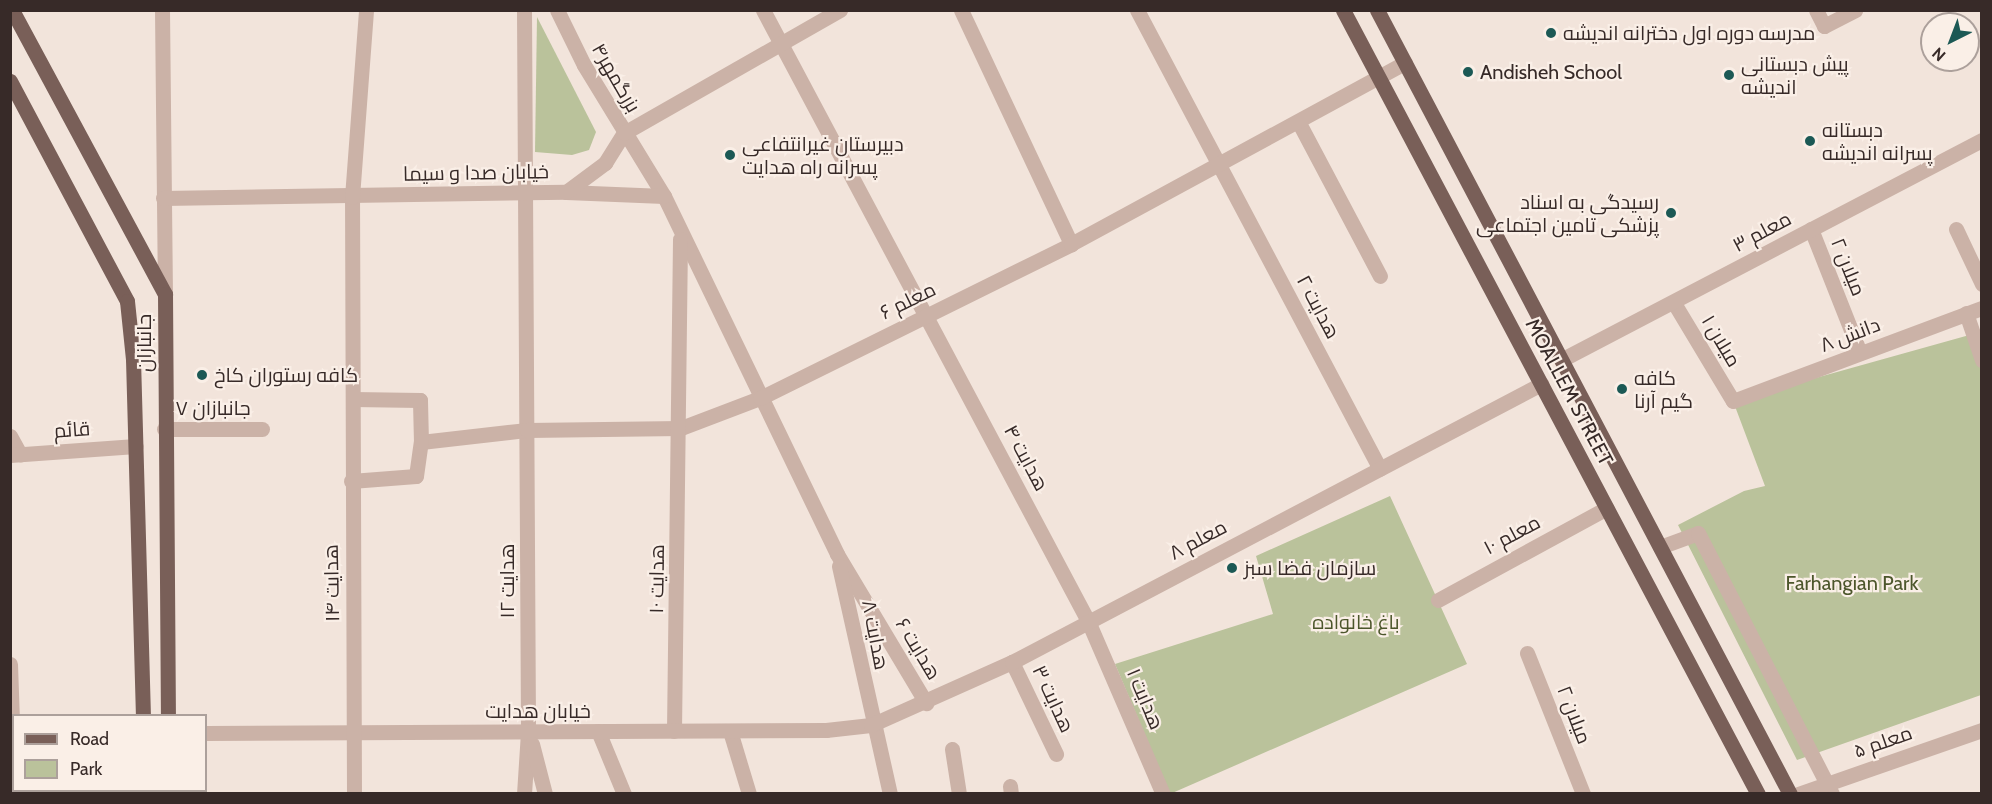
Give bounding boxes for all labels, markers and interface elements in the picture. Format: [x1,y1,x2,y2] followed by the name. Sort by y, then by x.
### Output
[1920,12,1980,72] north arrow
[1563,21,1815,45] place label: مدرسه دوره اول دخترانه اندیشه
[1544,26,1558,40] marker: مدرسه دوره اول دخترانه اندیشه
[587,39,645,117] street label: بزرگمهر۴
[1928,43,1950,65] text: N
[1741,52,1849,99] place label: پیش دبستانی اندیشه
[1480,60,1622,84] place label: Andisheh School
[1461,65,1475,79] marker: Andisheh School
[1722,68,1736,82] marker: پیش دبستانی اندیشه
[1822,118,1932,165] place label: دبستانه پسرانه اندیشه
[742,132,904,179] place label: دبیرستان غیرانتفاعی پسرانه راه هدایت
[1803,134,1817,148] marker: دبستانه پسرانه اندیشه
[723,148,737,162] marker: دبیرستان غیرانتفاعی پسرانه راه هدایت
[403,160,549,186] street label: خیابان صدا و سیما
[1476,190,1659,237] place label: رسیدگی به اسناد پزشکی تامین اجتماعی
[1664,206,1678,220] marker: رسیدگی به اسناد پزشکی تامین اجتماعی
[1729,207,1795,257] street label: معلم ۳
[1826,234,1870,300] street label: میلان ۲
[1291,271,1345,343] street label: هدایت ۲
[876,277,940,325] street label: معلم ۶
[1696,311,1746,371] street label: میلان ۱
[1817,313,1883,357] street label: دانش ۸
[132,314,156,372] street label: جانبازان
[1520,315,1618,469] street label: MOALLEM STREET
[214,363,358,387] place label: کافه رستوران کاخ
[1634,366,1693,413] place label: کافه گیم آرنا
[195,368,209,382] marker: کافه رستوران کاخ
[1615,382,1629,396] marker: کافه گیم آرنا
[175,396,251,420] street label: جانبازان ۷
[53,417,91,443] street label: قائم
[999,421,1053,495] street label: هدایت ۴
[1480,510,1544,560] street label: معلم ۱۰
[1165,515,1231,565] street label: معلم ۸
[319,544,345,622] street label: هدایت ۱۴
[495,544,519,618] street label: هدایت ۱۲
[644,544,670,614] street label: هدایت ۱۰
[1244,556,1376,580] place label: سازمان فضا سبز
[1225,561,1239,575] marker: سازمان فضا سبز
[1786,571,1918,595] park label: Farhangian Park
[856,598,894,672] street label: هدایت ۸
[1312,610,1400,634] park label: باغ خانواده
[890,614,946,684] street label: هدایت ۶
[1027,661,1079,737] street label: هدایت ۳
[1121,665,1169,733] street label: هدایت ۱
[1552,682,1596,748] street label: میلان ۲
[485,699,591,723] street label: خیابان هدایت
[12,714,207,792] legend
[1851,721,1915,763] street label: معلم ۵
[70,728,109,750] text: Road
[70,758,102,780] text: Park

